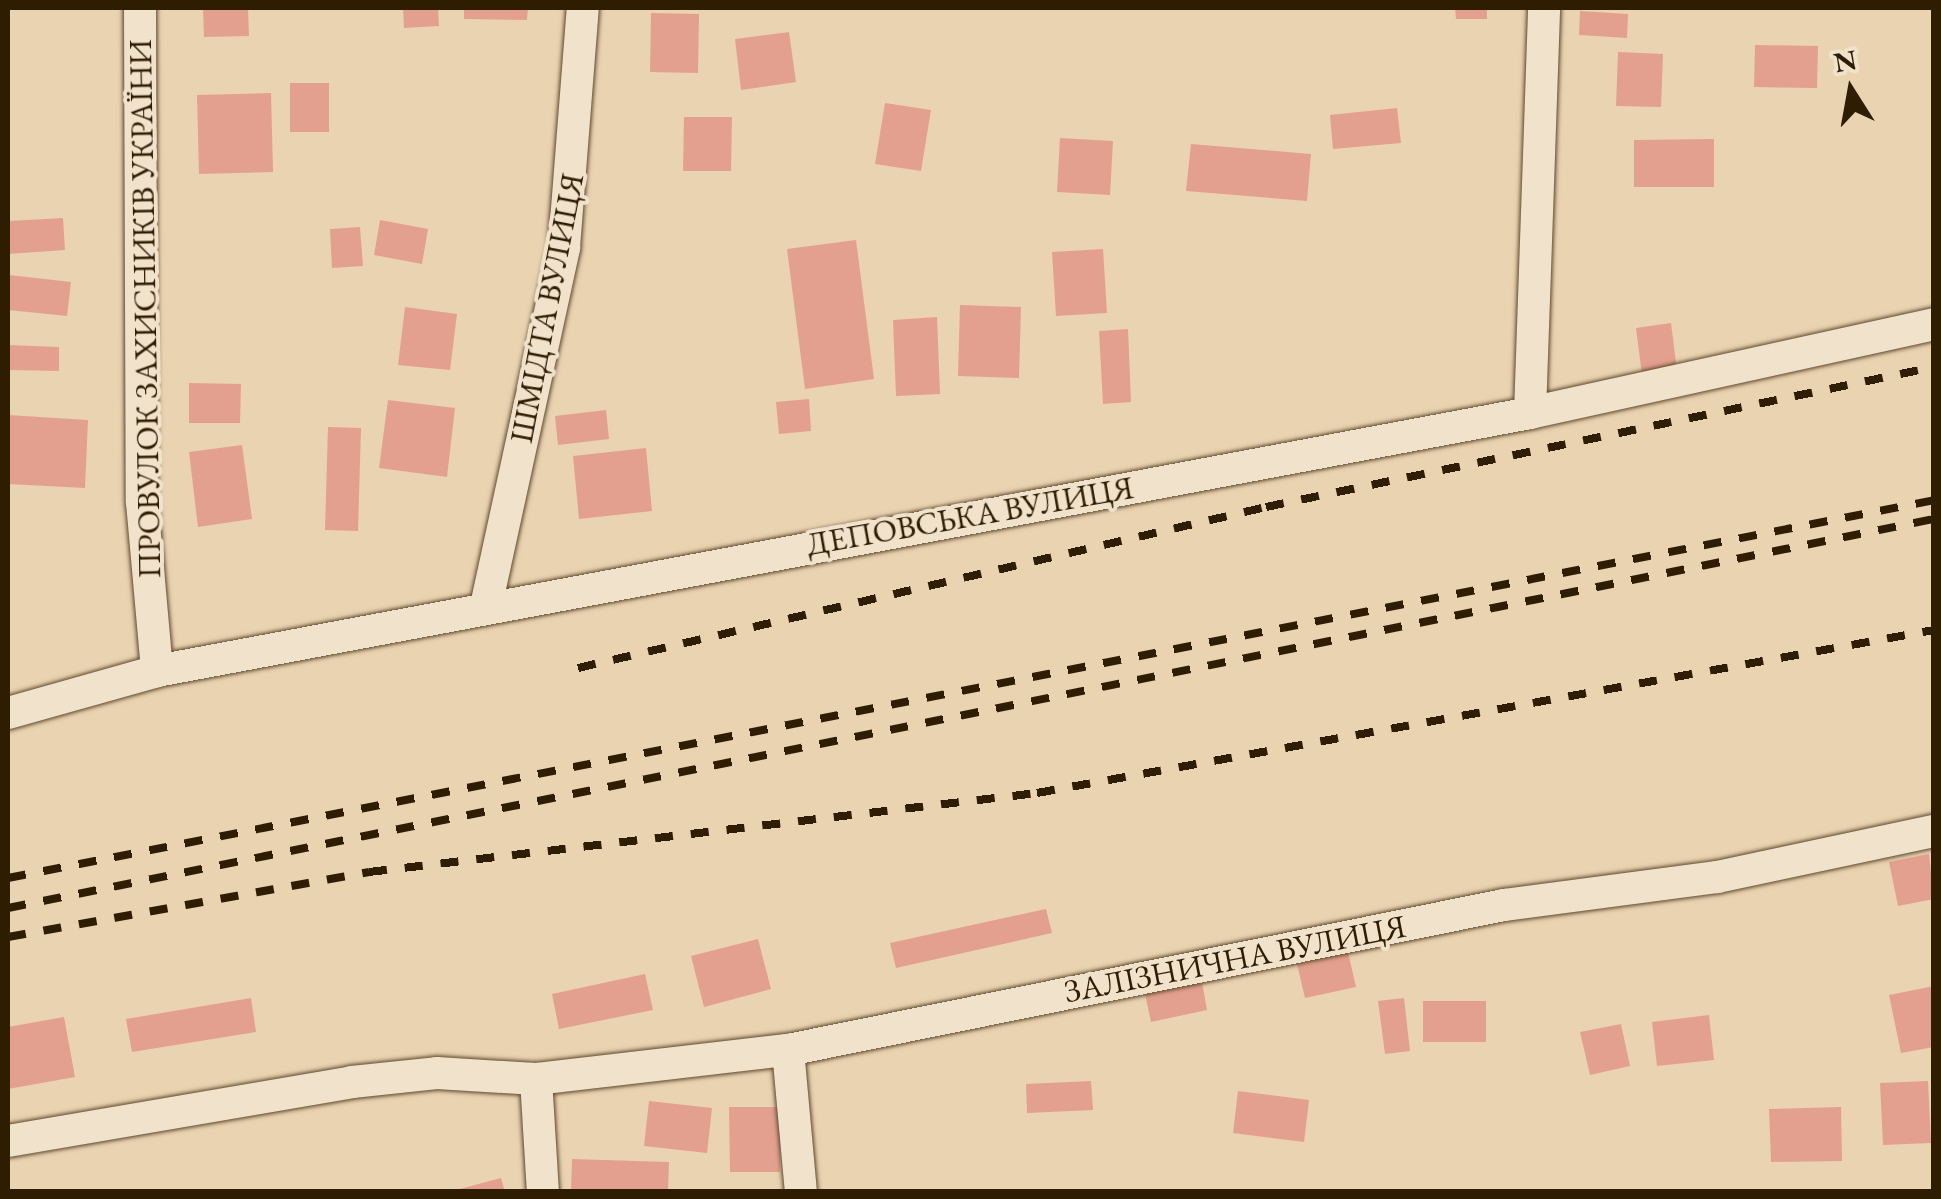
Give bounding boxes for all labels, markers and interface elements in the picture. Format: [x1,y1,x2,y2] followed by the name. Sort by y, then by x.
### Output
[121,39,169,579] street label: ПРОВУЛОК ЗАХИСНИКІВ УКРАЇНИ
[1801,40,1901,140] north arrow
[1831,41,1860,80] text: N
[502,170,592,446] street label: ШМІДТА ВУЛИЦЯ
[803,468,1137,564] street label: ДЕПОВСЬКА ВУЛИЦЯ
[1061,907,1409,1011] street label: ЗАЛІЗНИЧНА ВУЛИЦЯ

